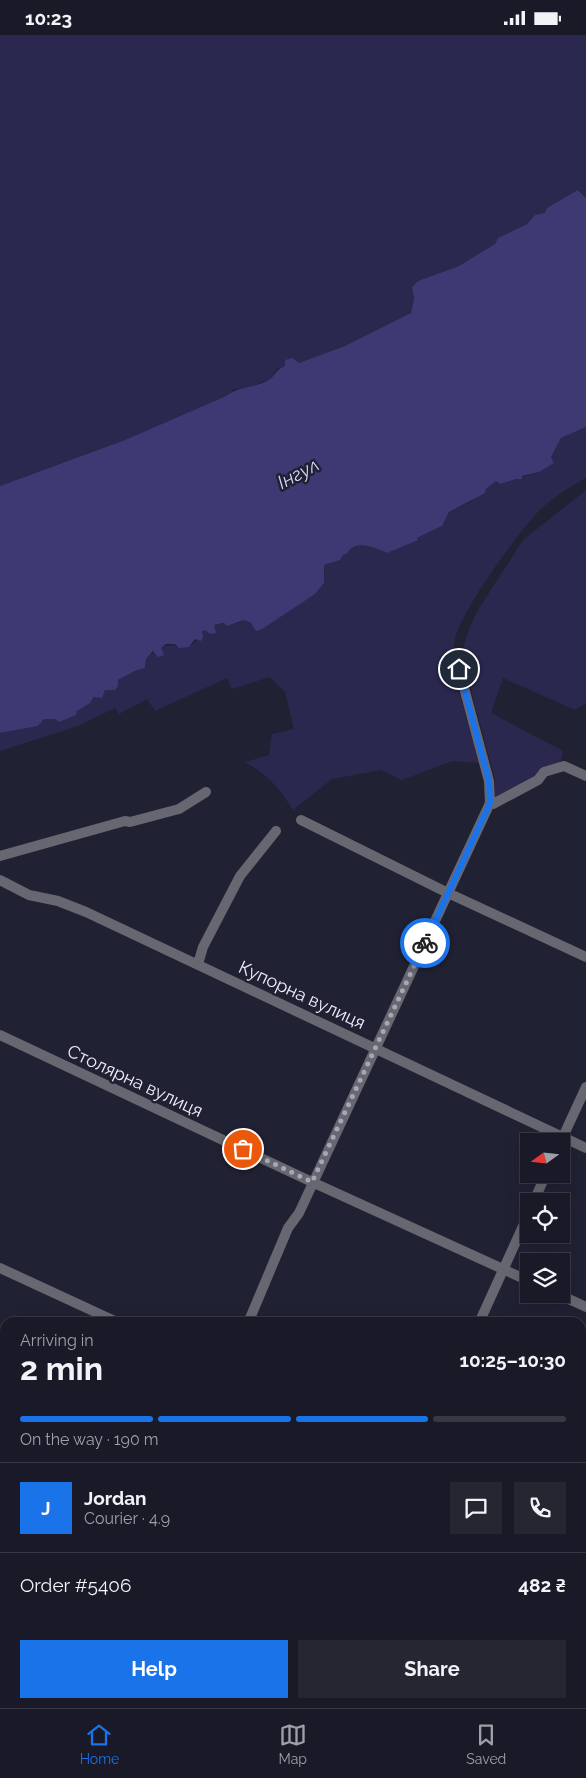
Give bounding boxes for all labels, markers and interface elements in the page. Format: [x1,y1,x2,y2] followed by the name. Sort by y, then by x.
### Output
[25,7,72,29] text: 10:23
[273,453,323,493] water label: Інгул
[438,648,480,690] pin
[445,655,473,683] icon: home
[400,918,450,968] courier
[411,929,439,957] icon: bike
[235,956,369,1033] street label: Купорна вулиця
[64,1040,206,1121] street label: Столярна вулиця
[222,1128,264,1170] pin
[520,1133,570,1183] north arrow
[520,1133,570,1303] map controls
[229,1135,257,1163] icon: bag
[520,1193,570,1243] button: locate
[520,1253,570,1303] button: layers
[20,1331,94,1350] text: Arriving in
[460,1349,566,1371] text: 10:25–10:30
[20,1350,103,1387] text: 2 min
[20,1430,159,1449] text: On the way · 190 m
[450,1482,502,1534] button: chat
[514,1482,566,1534] button: phone
[84,1487,147,1509] text: Jordan
[41,1497,51,1519] text: J
[84,1509,170,1528] text: Courier · 4.9
[20,1574,131,1596] text: Order #5406
[518,1574,566,1596] text: 482 ₴
[20,1640,288,1698] button: Help
[298,1640,566,1698] button: Share
[80,1721,119,1767] tab: Home
[279,1721,307,1767] tab: Map
[466,1721,506,1767] tab: Saved

